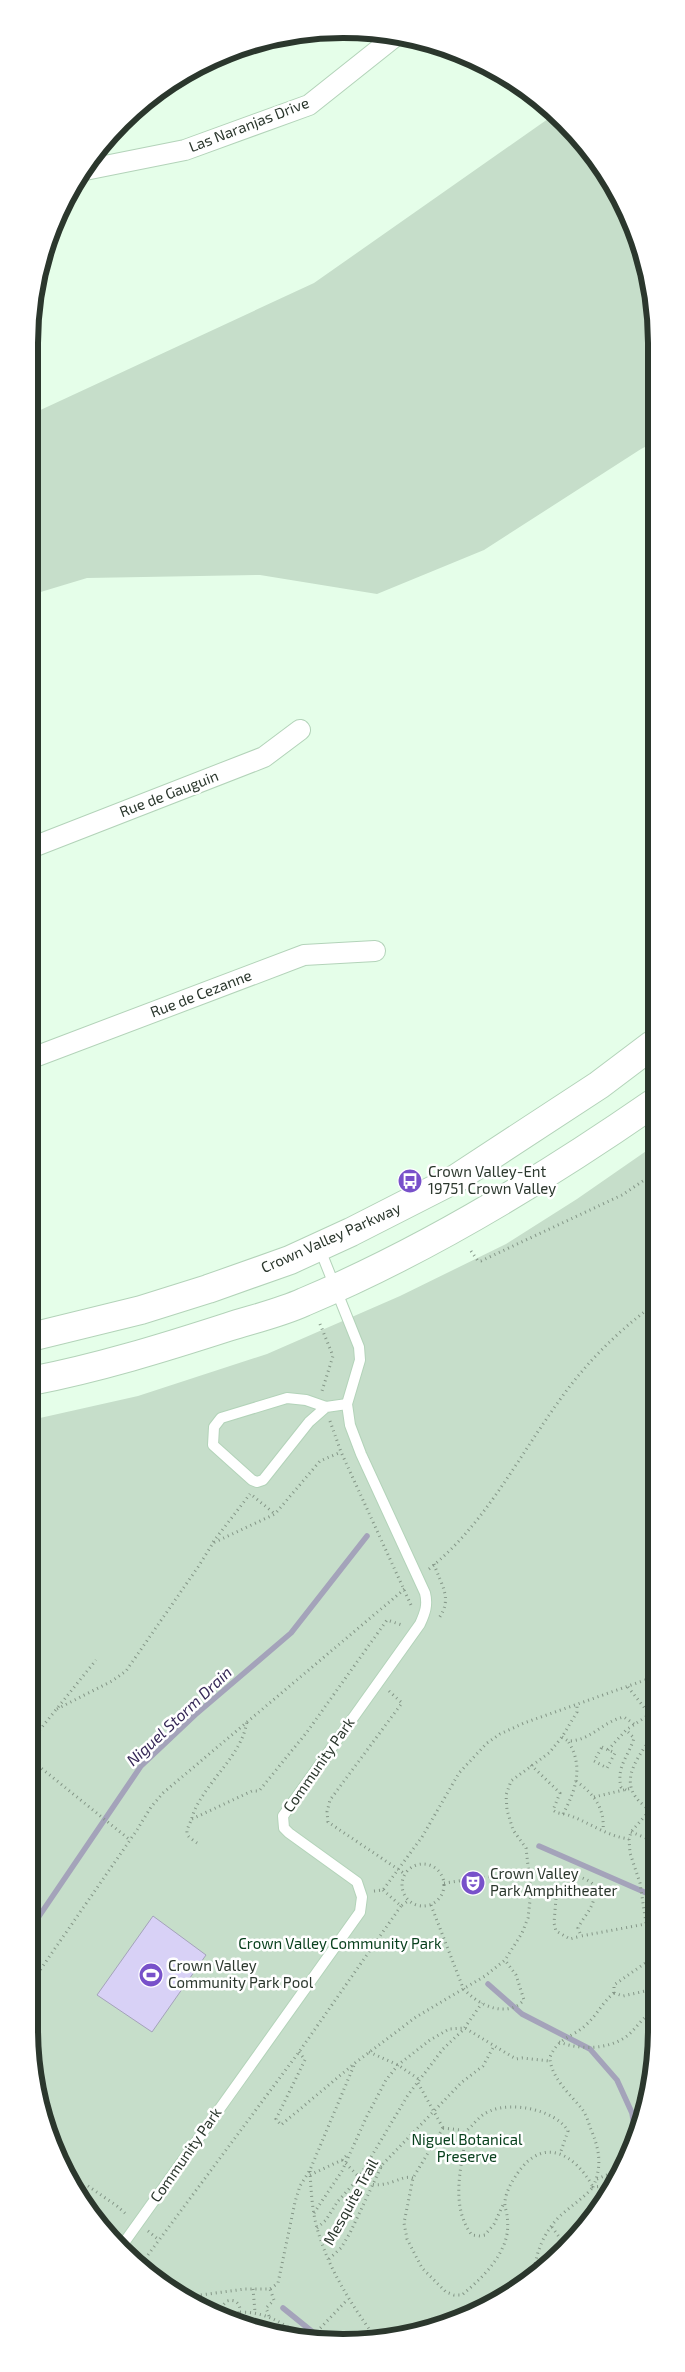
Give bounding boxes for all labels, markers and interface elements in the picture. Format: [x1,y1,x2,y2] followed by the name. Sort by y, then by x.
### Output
[186,93,312,156] street label: Las Naranjas Drive
[117,766,221,820] street label: Rue de Gauguin
[147,965,254,1021] street label: Rue de Cezanne
[428,1162,556,1197] place label: Crown Valley-Ent 19751 Crown Valley
[397,1168,423,1194] bus stop icon: Crown Valley-Ent 19751 Crown Valley
[258,1198,403,1276] street label: Crown Valley Parkway
[122,1662,235,1769] water label: Niguel Storm Drain
[279,1713,358,1815] street label: Community Park
[490,1864,618,1899] place label: Crown Valley Park Amphitheater
[460,1870,486,1896] theatre icon: Crown Valley Park Amphitheater
[238,1934,442,1952] park label: Crown Valley Community Park
[168,1956,314,1991] place label: Crown Valley Community Park Pool
[138,1962,164,1988] sports icon: Crown Valley Community Park Pool
[146,2103,225,2205] street label: Community Park
[412,2130,523,2165] park label: Niguel Botanical Preserve
[319,2155,382,2248] street label: Mesquite Trail

